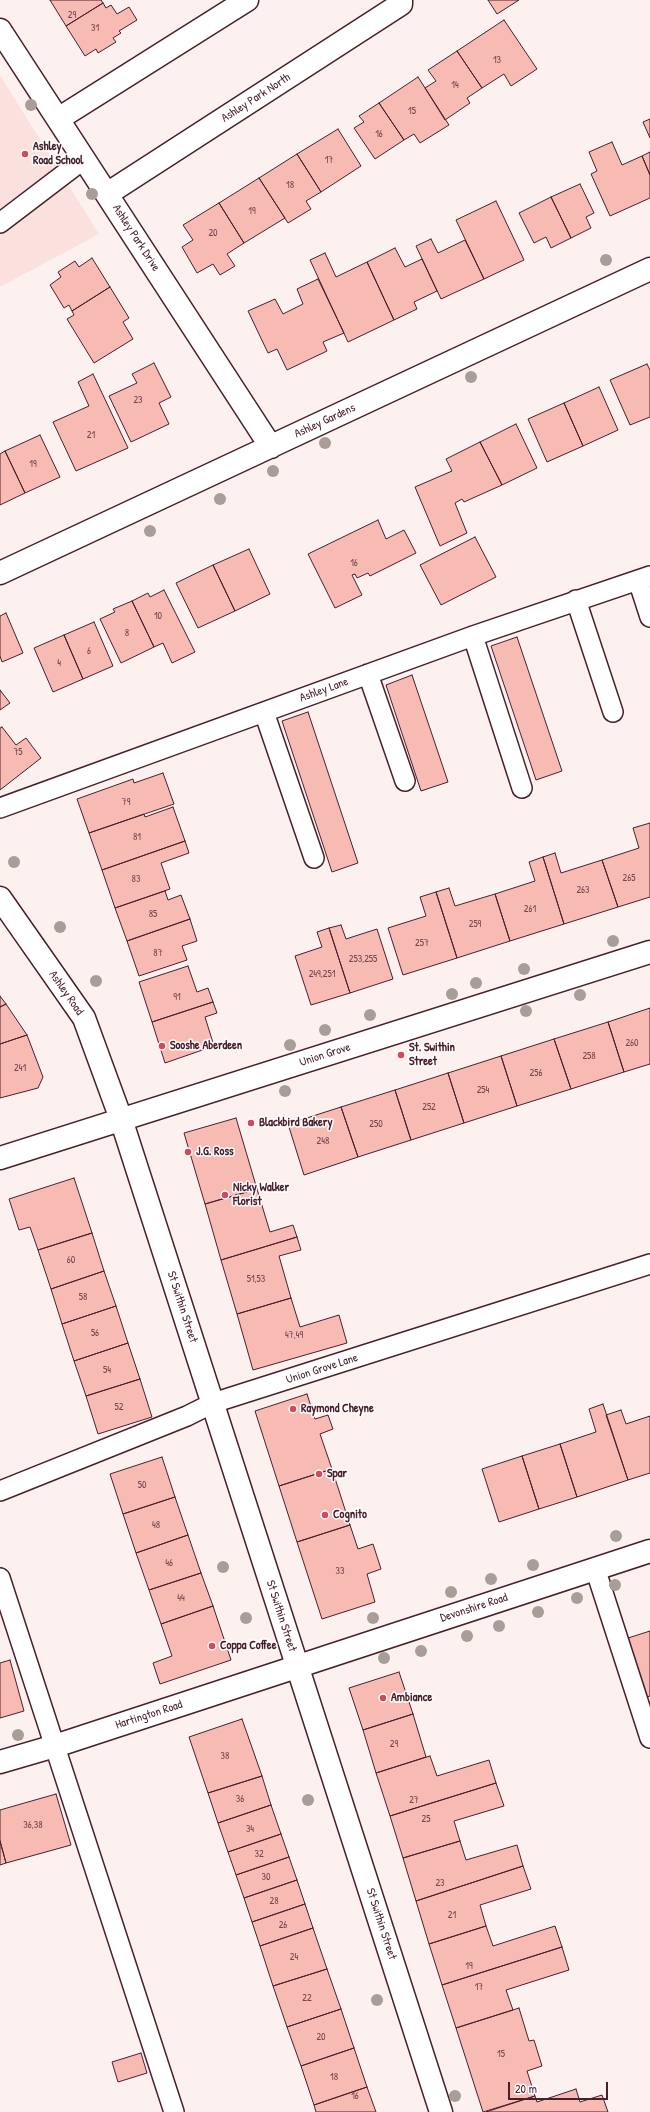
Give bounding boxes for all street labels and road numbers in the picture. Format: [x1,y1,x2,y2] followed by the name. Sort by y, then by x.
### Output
[219,70,293,126] street label: Ashley Park North
[109,202,163,274] street label: Ashley Park Drive
[292,401,358,441] street label: Ashley Gardens
[298,675,350,705] street label: Ashley Lane
[45,968,87,1018] street label: Ashley Road
[298,1040,352,1070] street label: Union Grove
[164,1270,200,1344] street label: St Swithin Street
[284,1351,360,1387] street label: Union Grove Lane
[263,1579,299,1653] street label: St Swithin Street
[439,1590,509,1626] street label: Devonshire Road
[114,1697,184,1733] street label: Hartington Road
[363,1887,399,1961] street label: St Swithin Street

